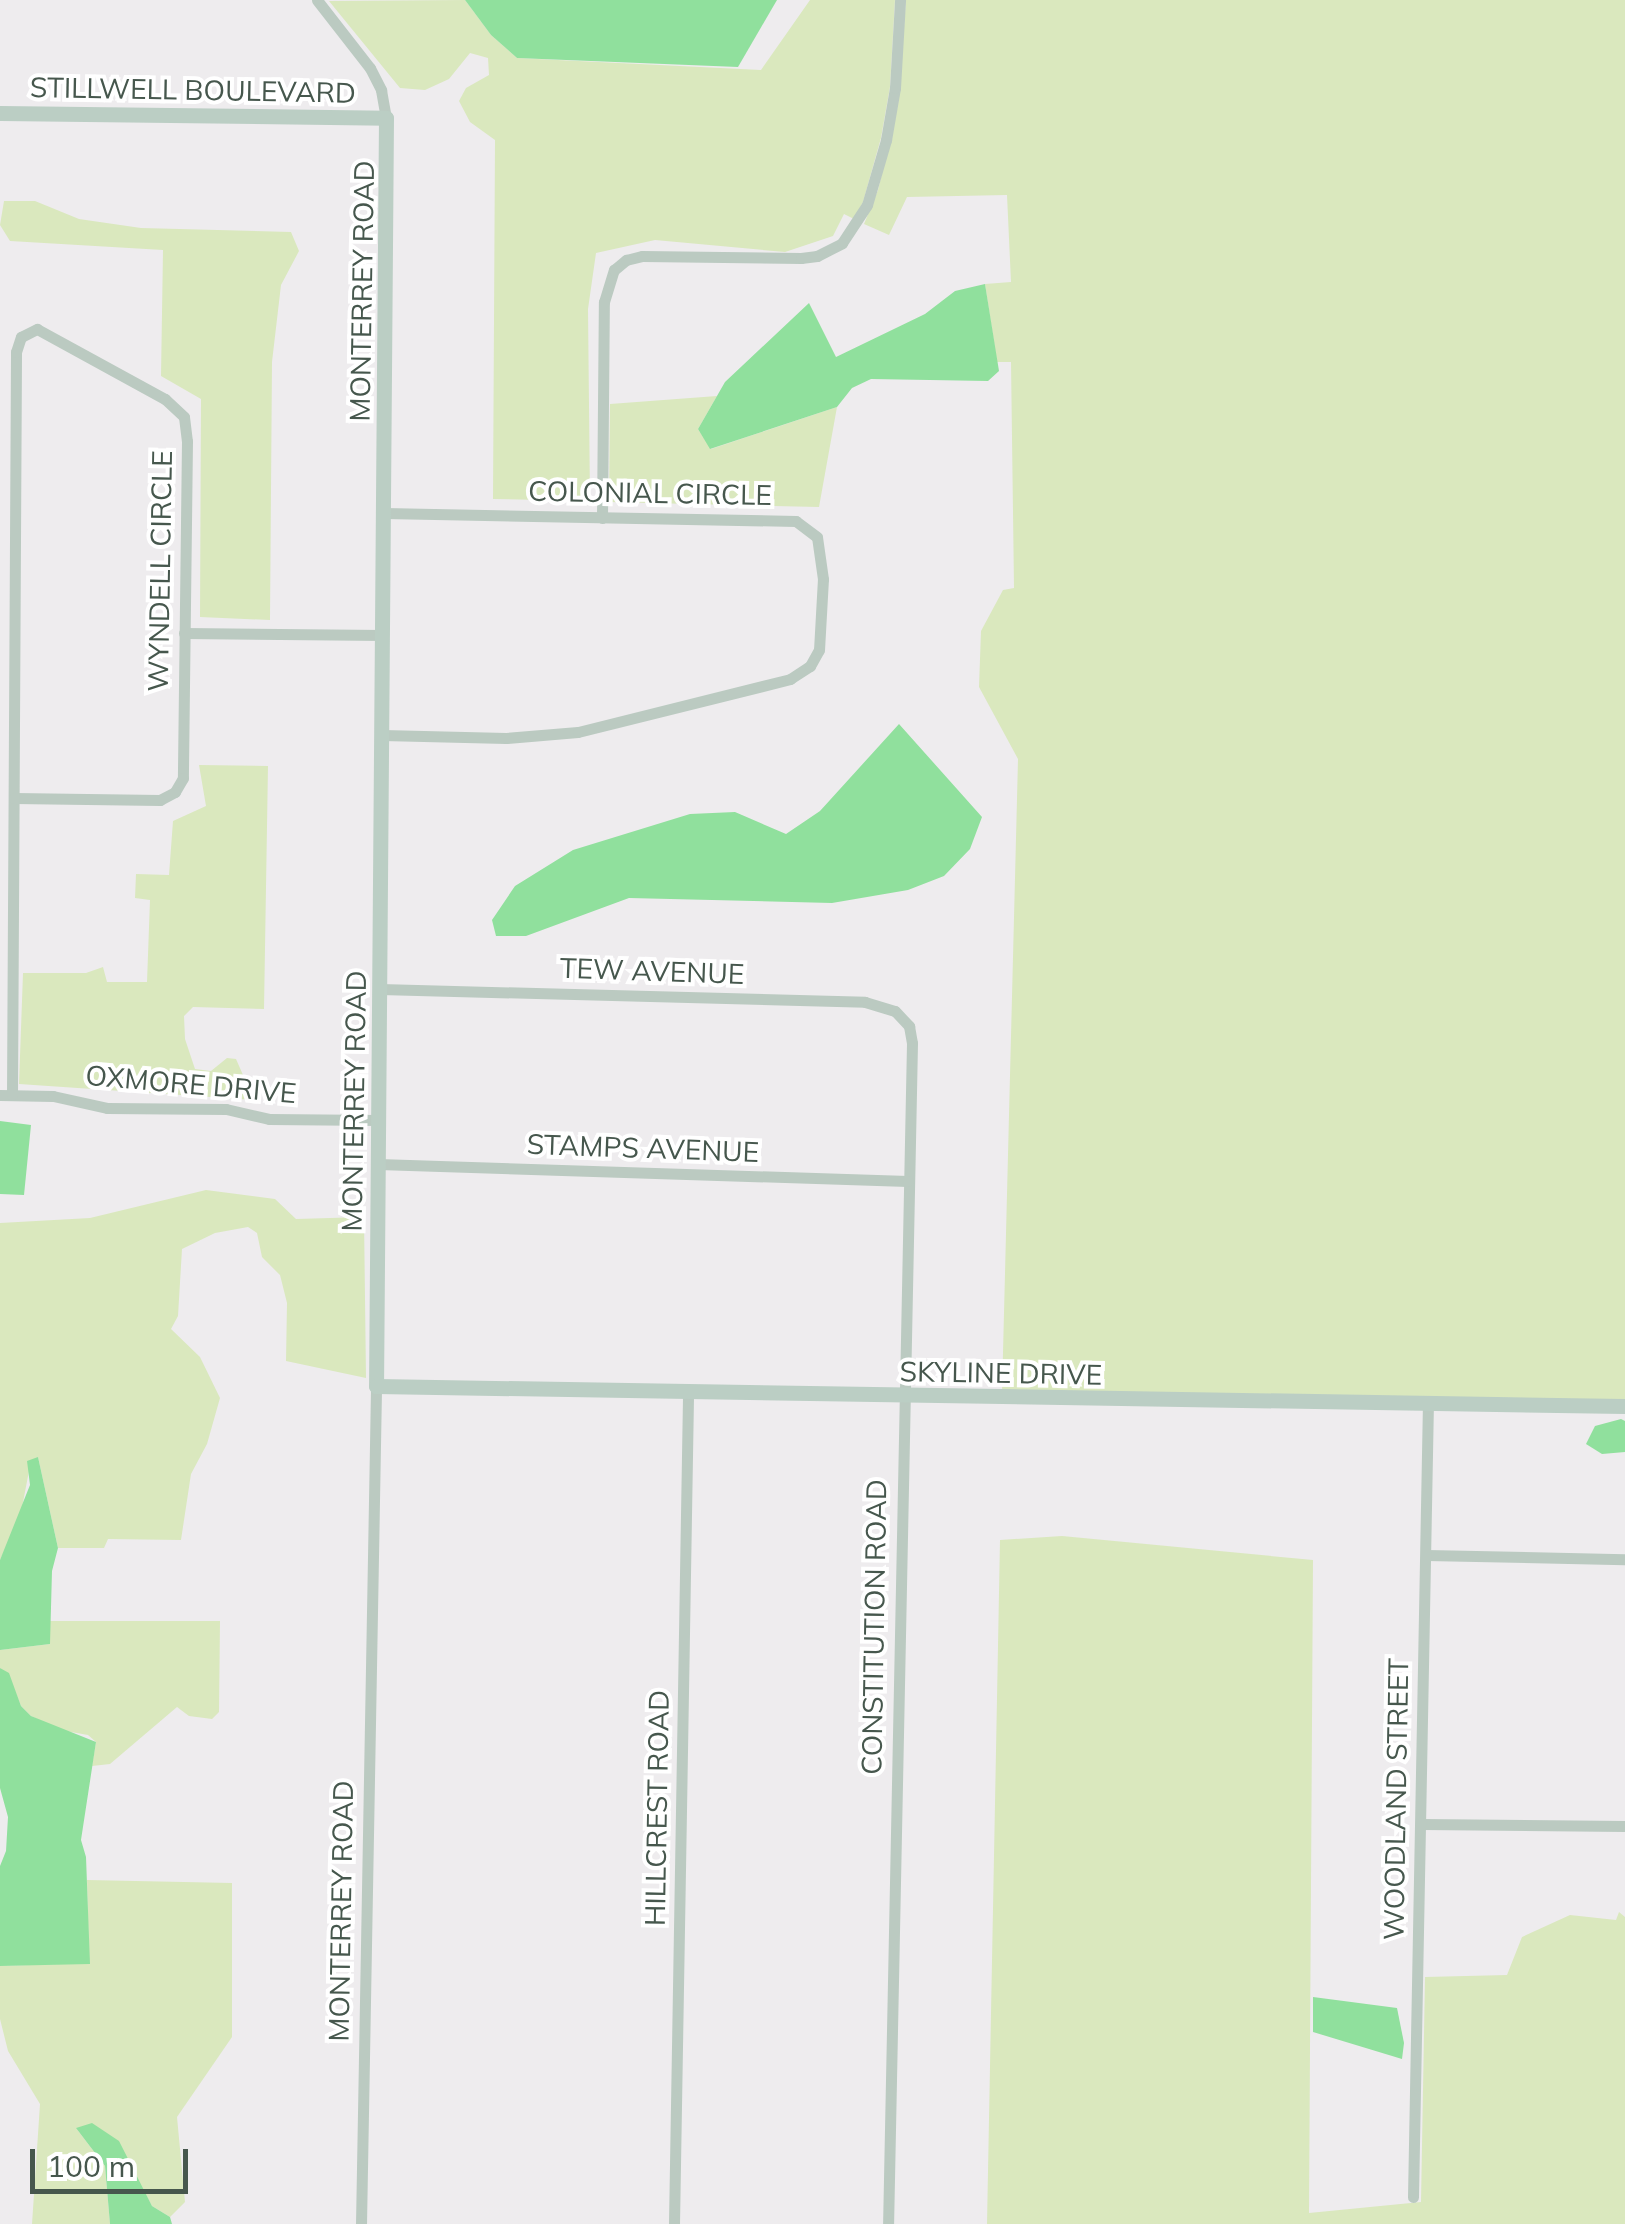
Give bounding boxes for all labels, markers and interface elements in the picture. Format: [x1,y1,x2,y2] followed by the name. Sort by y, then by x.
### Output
[30,70,356,110] street label: STILLWELL BOULEVARD
[343,160,381,422] street label: MONTERREY ROAD
[141,450,179,692] street label: WYNDELL CIRCLE
[528,474,772,512] street label: COLONIAL CIRCLE
[559,951,745,991] street label: TEW AVENUE
[335,970,373,1232] street label: MONTERREY ROAD
[84,1058,298,1110] street label: OXMORE DRIVE
[526,1127,760,1169] street label: STAMPS AVENUE
[900,1354,1102,1392] street label: SKYLINE DRIVE
[855,1479,893,1775] street label: CONSTITUTION ROAD
[1377,1658,1415,1940] street label: WOODLAND STREET
[638,1690,676,1926] street label: HILLCREST ROAD
[322,1780,360,2042] street label: MONTERREY ROAD
[35,2129,192,2191] scale bar
[47,2147,135,2185] text: 100 m

